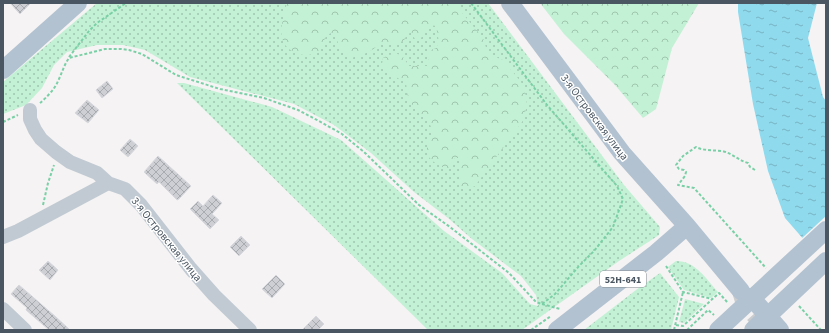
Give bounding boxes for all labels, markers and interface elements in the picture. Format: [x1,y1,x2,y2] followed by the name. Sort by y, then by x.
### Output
[557,71,632,163] street label: 3-я Островская улица
[128,194,205,285] street label: 3-я Островская улица
[600,271,646,287] road number: 52Н-641

